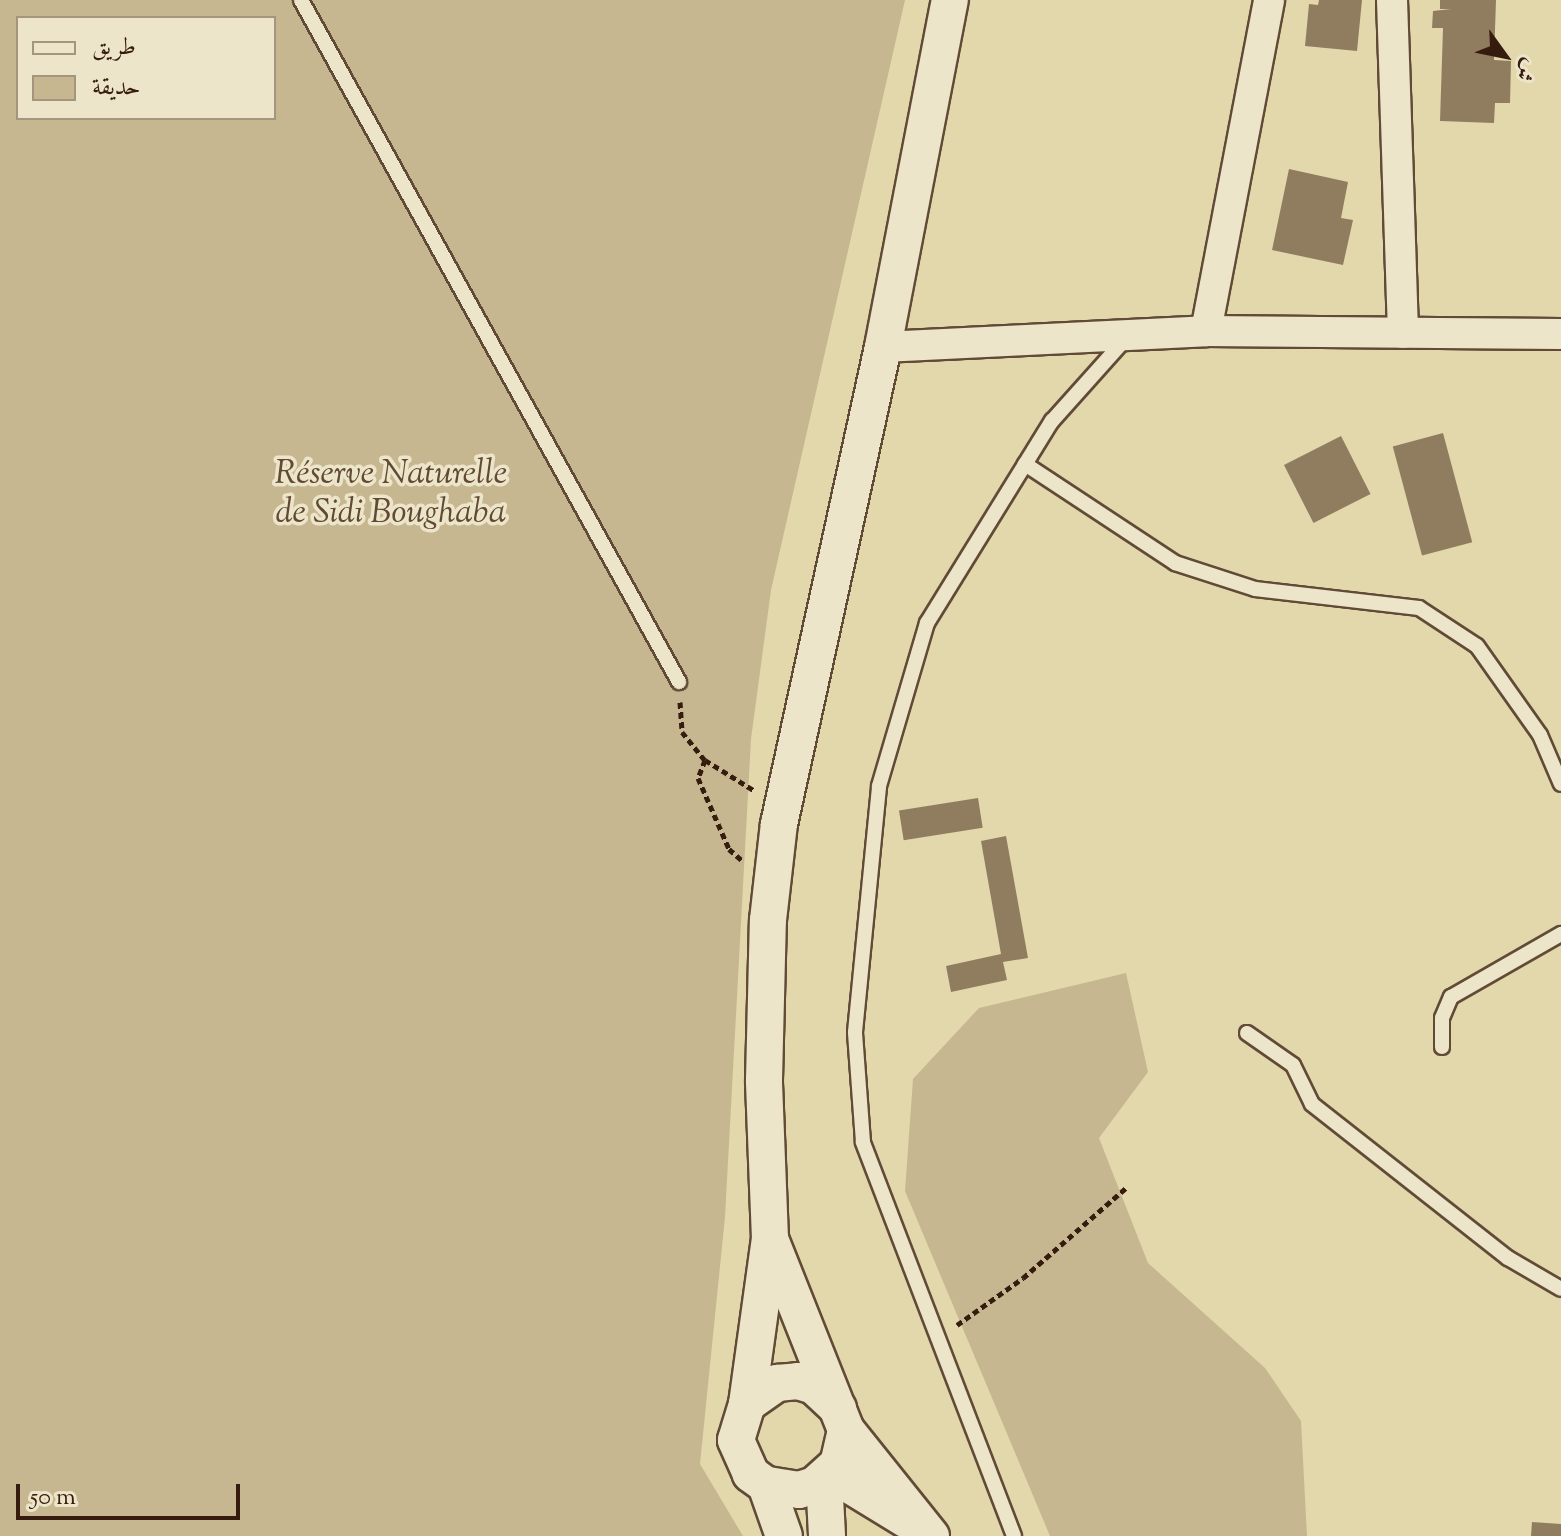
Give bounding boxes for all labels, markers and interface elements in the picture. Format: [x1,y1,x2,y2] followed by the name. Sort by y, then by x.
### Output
[16,16,276,120] legend
[1465,16,1545,96] north arrow
[92,31,136,65] text: طريق
[1506,51,1544,87] text: ش
[92,71,141,105] text: حديقة
[275,454,507,534] park label: Réserve Naturelle de Sidi Boughaba
[20,1468,244,1518] scale bar
[30,1481,76,1515] text: 50 m

